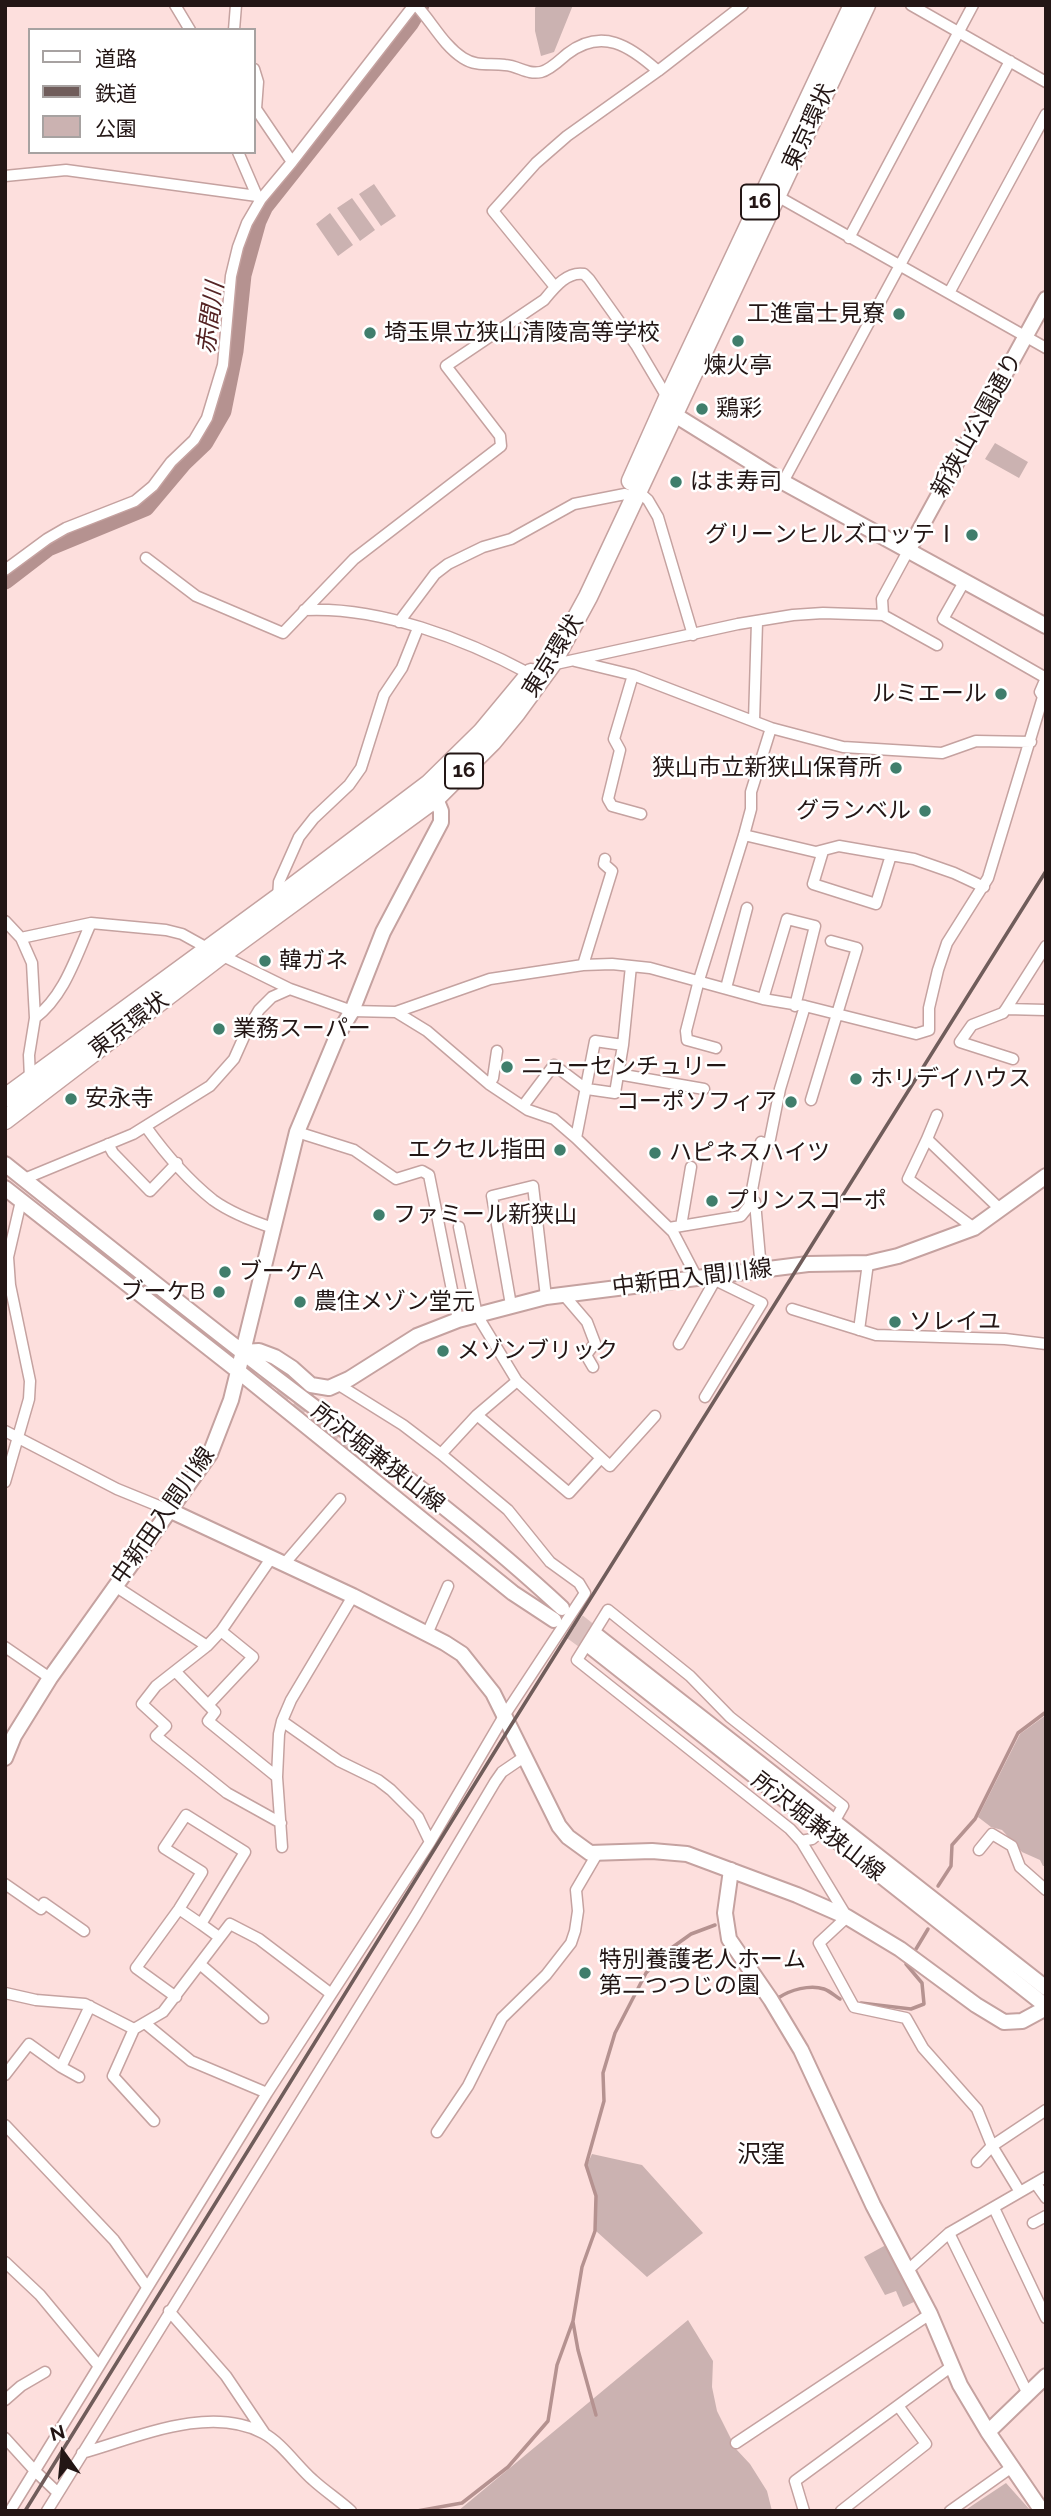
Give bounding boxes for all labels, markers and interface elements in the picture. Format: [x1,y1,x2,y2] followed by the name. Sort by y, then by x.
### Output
[28,28,256,154] legend
[95,46,137,71] text: 道路
[777,79,841,175] street label: 東京環状
[95,81,137,106] text: 鉄道
[95,116,137,141] text: 公園
[741,184,779,220] road number: 16
[192,280,230,356] water label: 赤間川
[747,300,885,328] place label: 工進富士見寮
[891,306,907,322] marker: 工進富士見寮
[384,319,660,347] place label: 埼玉県立狭山清陵高等学校
[362,325,378,341] marker: 埼玉県立狭山清陵高等学校
[730,333,746,349] marker: 煉火亭
[926,348,1028,502] street label: 新狭山公園通り
[704,352,772,380] place label: 煉火亭
[716,395,762,423] place label: 鶏彩
[694,401,710,417] marker: 鶏彩
[690,468,782,496] place label: はま寿司
[668,474,684,490] marker: はま寿司
[705,521,958,549] place label: グリーンヒルズロッテⅠ
[964,527,980,543] marker: グリーンヒルズロッテⅠ
[517,610,589,702] street label: 東京環状
[872,680,987,708] place label: ルミエール
[993,686,1009,702] marker: ルミエール
[445,754,483,788] road number: 16
[652,754,882,782] place label: 狭山市立新狭山保育所
[888,760,904,776] marker: 狭山市立新狭山保育所
[796,797,911,825] place label: グランベル
[917,803,933,819] marker: グランベル
[279,947,348,975] place label: 韓ガネ
[257,953,273,969] marker: 韓ガネ
[84,986,174,1064] street label: 東京環状
[233,1015,371,1043] place label: 業務スーパー
[211,1021,227,1037] marker: 業務スーパー
[521,1053,728,1081] place label: ニューセンチュリー
[499,1059,515,1075] marker: ニューセンチュリー
[870,1065,1031,1093] place label: ホリデイハウス
[848,1071,864,1087] marker: ホリデイハウス
[85,1085,154,1113] place label: 安永寺
[616,1088,777,1116] place label: コーポソフィア
[63,1091,79,1107] marker: 安永寺
[783,1094,799,1110] marker: コーポソフィア
[408,1136,546,1164] place label: エクセル指田
[669,1139,830,1167] place label: ハピネスハイツ
[552,1142,568,1158] marker: エクセル指田
[647,1145,663,1161] marker: ハピネスハイツ
[726,1187,887,1215] place label: プリンスコーポ
[704,1193,720,1209] marker: プリンスコーポ
[393,1201,577,1229] place label: ファミール新狭山
[371,1207,387,1223] marker: ファミール新狭山
[610,1254,774,1302] street label: 中新田入間川線
[239,1258,324,1286] place label: ブーケA
[217,1264,233,1280] marker: ブーケA
[121,1278,205,1306] place label: ブーケB
[211,1284,227,1300] marker: ブーケB
[314,1288,475,1316] place label: 農住メゾン堂元
[292,1294,308,1310] marker: 農住メゾン堂元
[909,1308,1001,1336] place label: ソレイユ
[887,1314,903,1330] marker: ソレイユ
[457,1337,618,1365] place label: メゾンブリック
[435,1343,451,1359] marker: メゾンブリック
[306,1398,450,1518] street label: 所沢堀兼狭山線
[106,1442,220,1590] street label: 中新田入間川線
[746,1767,890,1887] street label: 所沢堀兼狭山線
[599,1946,806,2000] place label: 特別養護老人ホーム 第二つつじの園
[577,1965,593,1981] marker: 特別養護老人ホーム 第二つつじの園
[737,2141,785,2169] district label: 沢窪
[28,2418,98,2488] north arrow
[48,2420,67,2445] text: N

